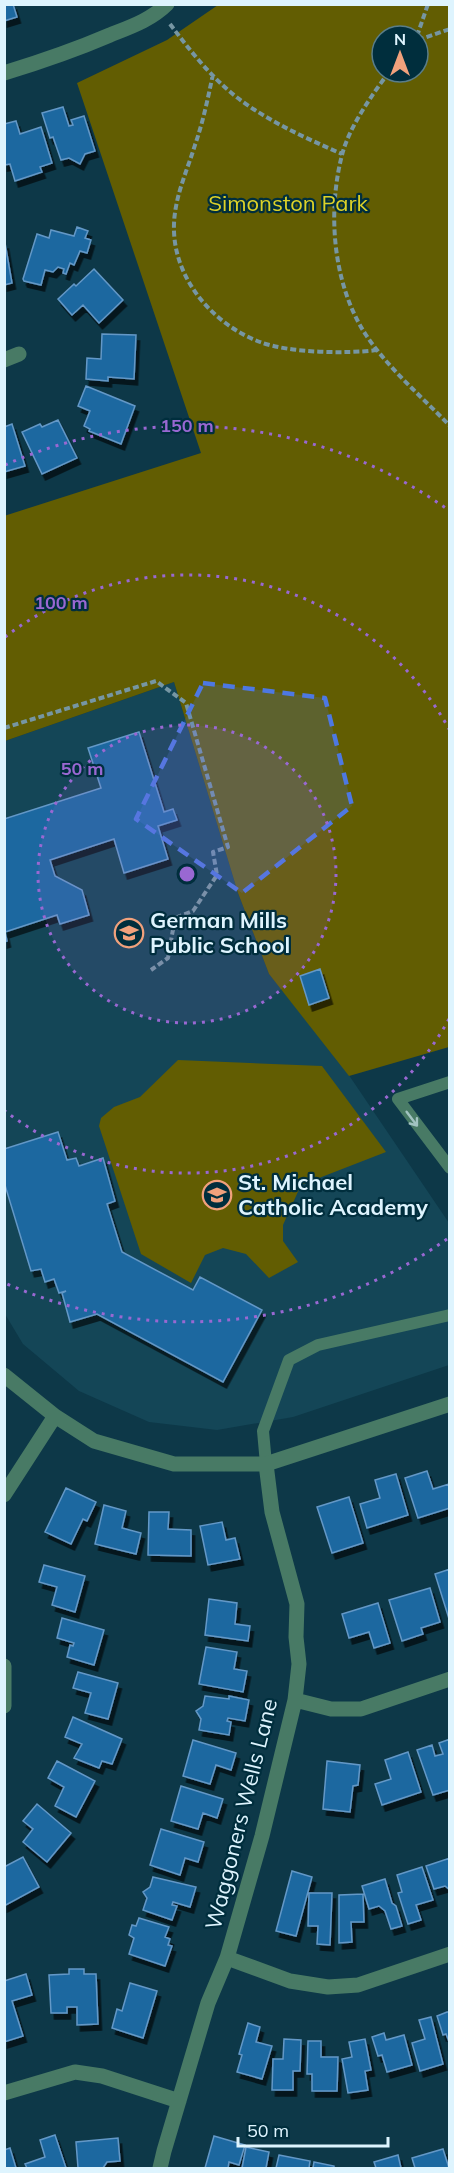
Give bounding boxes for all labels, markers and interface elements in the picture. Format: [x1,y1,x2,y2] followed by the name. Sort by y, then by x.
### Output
[370,24,430,84] north arrow
[394,29,406,49] text: N
[208,189,368,217] park label: Simonston Park
[160,414,214,437] text: 150 m
[34,591,88,614] text: 100 m
[61,757,103,780] text: 50 m
[177,864,197,884] centre of rings
[150,906,290,959] place label: German Mills Public School
[113,917,145,949] school or university icon: German Mills Public School
[406,1110,419,1126] one-way arrow
[238,1168,428,1221] place label: St. Michael Catholic Academy
[201,1179,233,1211] school or university icon: St. Michael Catholic Academy
[199,1696,283,1932] street label: Waggoners Wells Lane
[238,2110,388,2148] scale bar
[247,2119,289,2142] text: 50 m

